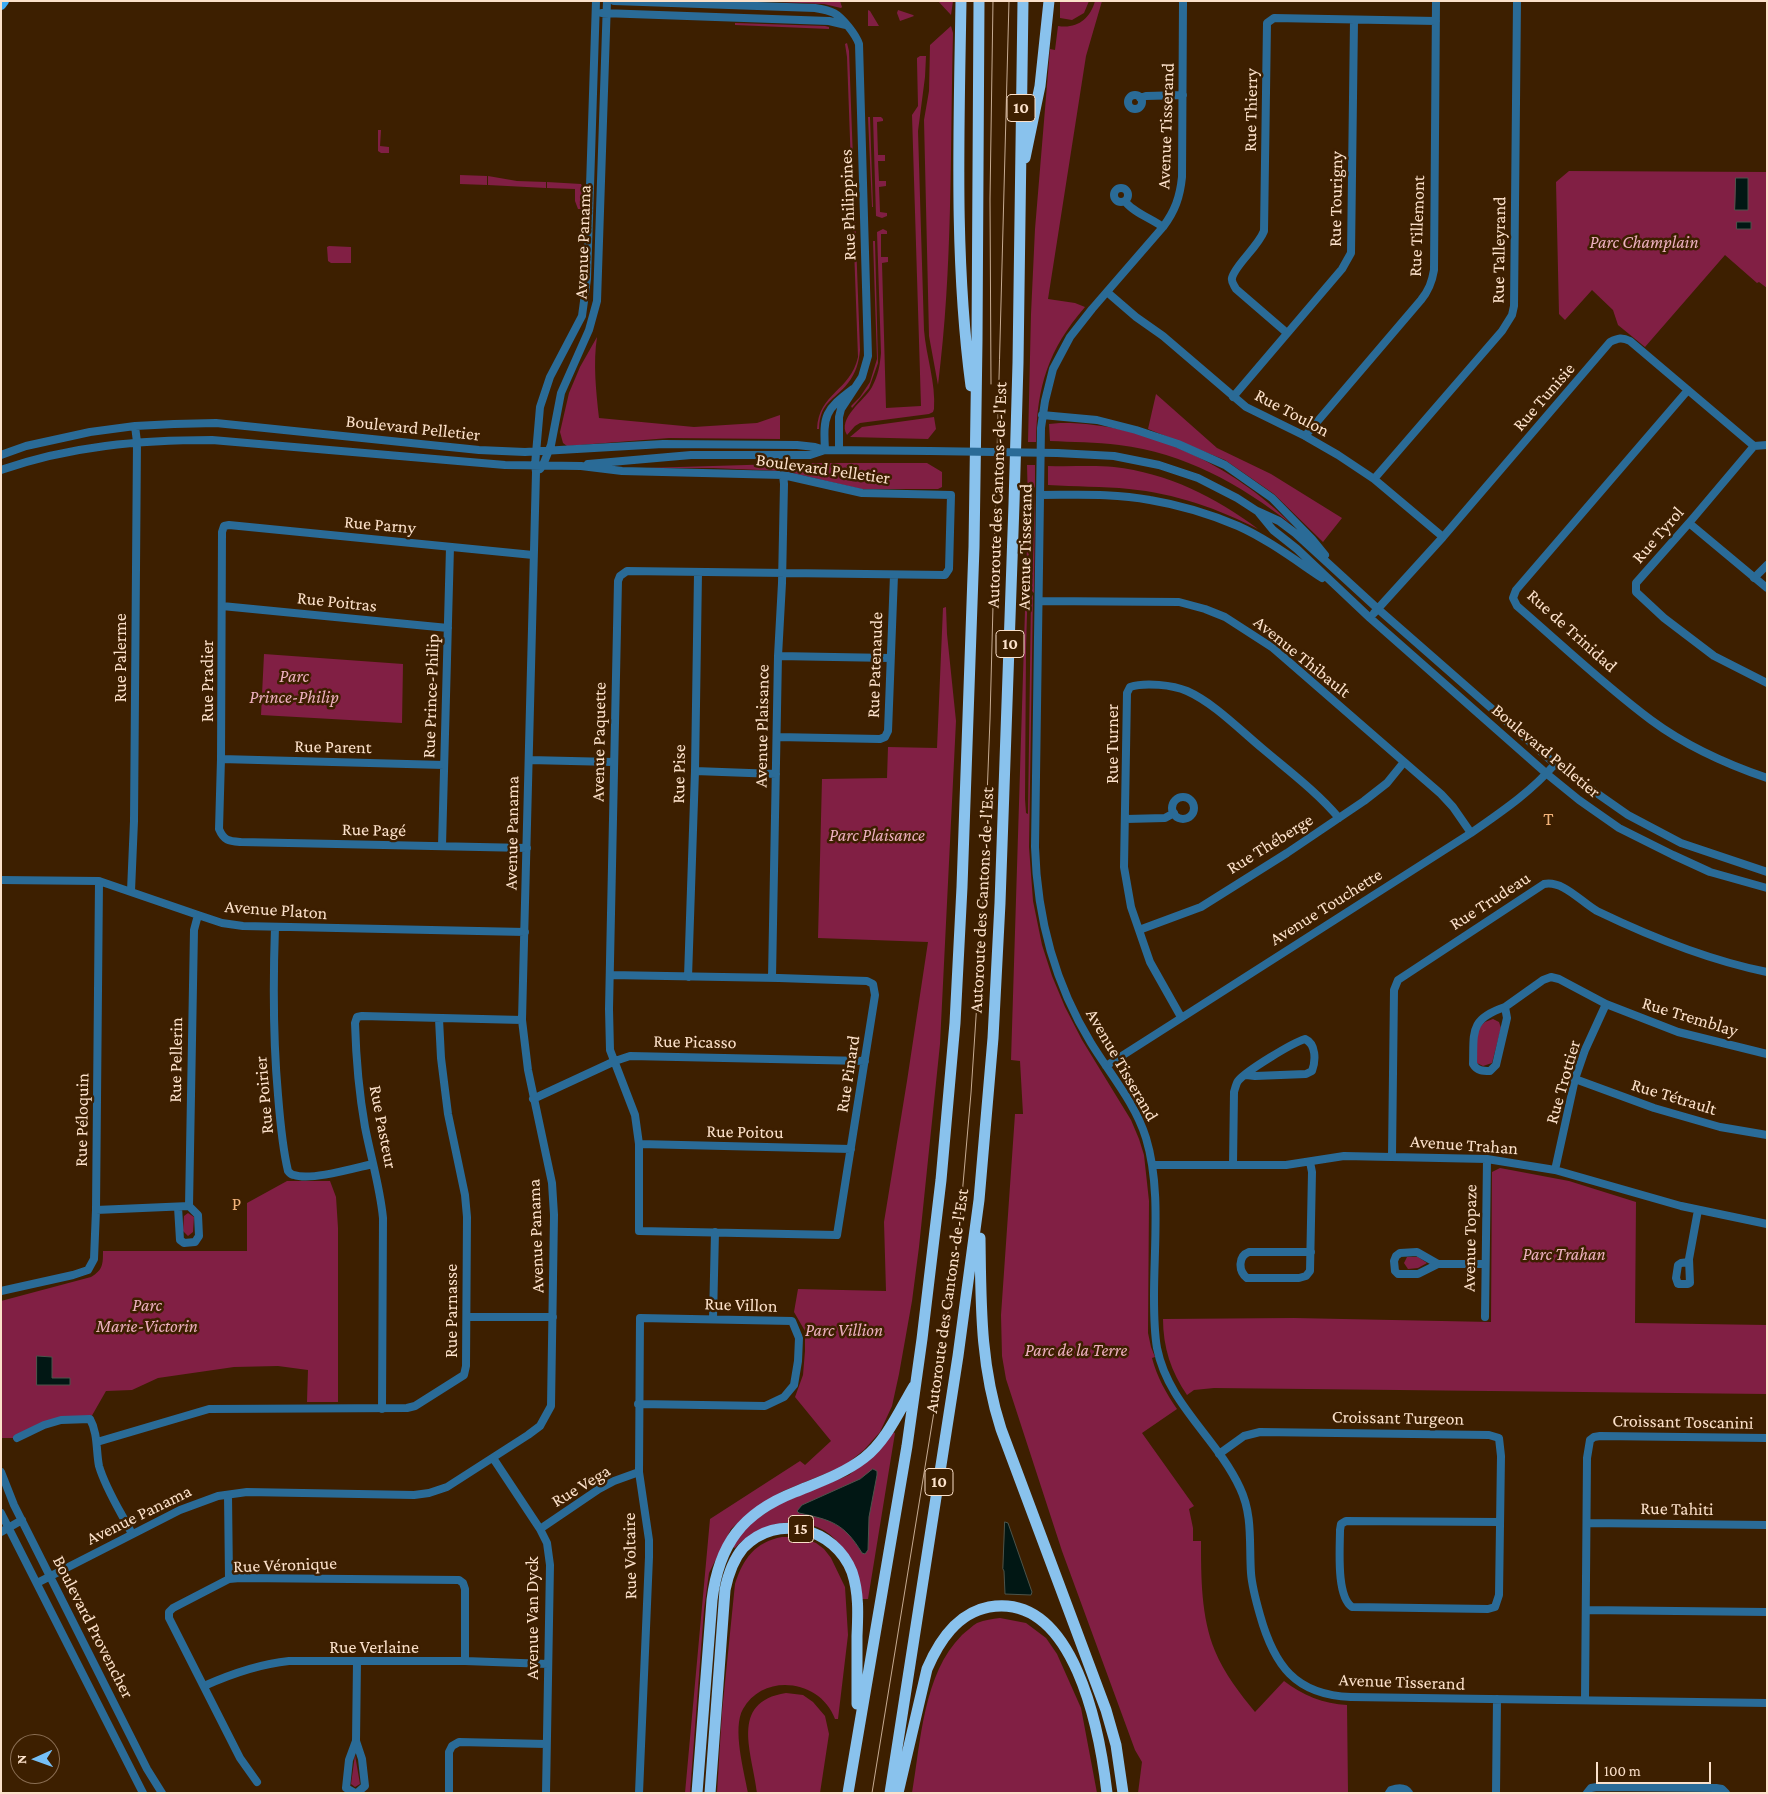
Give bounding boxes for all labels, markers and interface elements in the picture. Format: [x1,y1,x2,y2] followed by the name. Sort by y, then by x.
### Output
[1153,62,1179,190] street label: Avenue Tisserand
[1239,68,1263,152] street label: Rue Thierry
[1007,95,1035,122] road number: 10
[835,149,861,261] street label: Rue Philippines
[1324,151,1348,247] street label: Rue Tourigny
[1404,175,1430,277] street label: Rue Tillemont
[570,185,596,299] street label: Avenue Panama
[1487,196,1511,304] street label: Rue Talleyrand
[1589,231,1699,253] park label: Parc Champlain
[1508,358,1580,436] street label: Rue Tunisie
[982,381,1012,609] street label: Autoroute des Cantons-de-l'Est
[1251,384,1333,442] street label: Rue Toulon
[345,410,481,446] street label: Boulevard Pelletier
[755,449,891,489] street label: Boulevard Pelletier
[1013,484,1037,610] street label: Avenue Tisserand
[1627,502,1689,568] street label: Rue Tyrol
[343,511,417,539] street label: Rue Parny
[1522,585,1622,677] street label: Rue de Trinidad
[296,587,378,617] street label: Rue Poitras
[862,611,888,719] street label: Rue Patenaude
[1249,611,1355,703] street label: Avenue Thibault
[109,613,131,703] street label: Rue Palerme
[996,630,1024,658] road number: 10
[418,633,444,759] street label: Rue Prince-Philip
[196,640,218,722] street label: Rue Pradier
[750,664,774,788] street label: Avenue Plaisance
[249,665,339,708] park label: Parc Prince-Philip
[587,682,611,802] street label: Avenue Paquette
[1487,699,1605,803] street label: Boulevard Pelletier
[1101,704,1123,784] street label: Rue Turner
[294,736,372,758] street label: Rue Parent
[668,744,690,804] street label: Rue Pise
[500,776,524,890] street label: Avenue Panama
[965,786,999,1014] street label: Autoroute des Cantons-de-l'Est
[1543,808,1555,830] district label: T
[1223,809,1317,879] street label: Rue Théberge
[342,819,406,841] street label: Rue Pagé
[829,824,925,846] park label: Parc Plaisance
[1266,864,1386,950] street label: Avenue Touchette
[1446,867,1534,935] street label: Rue Trudeau
[224,896,328,924] street label: Avenue Platon
[1639,992,1741,1042] street label: Rue Tremblay
[1081,1005,1163,1125] street label: Avenue Tisserand
[164,1017,188,1103] street label: Rue Pellerin
[653,1030,737,1054] street label: Rue Picasso
[831,1034,865,1114] street label: Rue Pinard
[1541,1038,1585,1126] street label: Rue Trottier
[250,1055,278,1135] street label: Rue Poirier
[70,1073,94,1167] street label: Rue Péloquin
[1629,1074,1719,1120] street label: Rue Tétrault
[364,1083,402,1171] street label: Rue Pasteur
[706,1121,784,1143] street label: Rue Poitou
[1409,1130,1519,1160] street label: Avenue Trahan
[523,1179,549,1293] street label: Avenue Panama
[1458,1184,1482,1292] street label: Avenue Topaze
[921,1187,973,1415] street label: Autoroute des Cantons-de-l'Est
[232,1193,242,1215] district label: P
[1522,1243,1606,1265] park label: Parc Trahan
[440,1264,462,1358] street label: Rue Parnasse
[704,1293,778,1317] street label: Rue Villon
[96,1294,198,1336] park label: Parc Marie-Victorin
[805,1319,883,1341] park label: Parc Villion
[1025,1339,1127,1361] park label: Parc de la Terre
[1332,1406,1464,1430] street label: Croissant Turgeon
[1612,1410,1754,1434] street label: Croissant Toscanini
[548,1460,614,1512] street label: Rue Vega
[925,1468,953,1495] road number: 10
[83,1480,195,1550] street label: Avenue Panama
[1640,1498,1714,1520] street label: Rue Tahiti
[618,1513,642,1599] street label: Rue Voltaire
[788,1516,814,1542] road number: 15
[48,1552,138,1702] street label: Boulevard Provencher
[233,1552,337,1578] street label: Rue Véronique
[521,1556,543,1680] street label: Avenue Van Dyck
[329,1636,419,1658] street label: Rue Verlaine
[1338,1669,1466,1695] street label: Avenue Tisserand
[10,1734,60,1784] north arrow
[1598,1752,1713,1784] scale bar
[13,1754,29,1765] text: N
[1604,1763,1641,1779] text: 100 m

